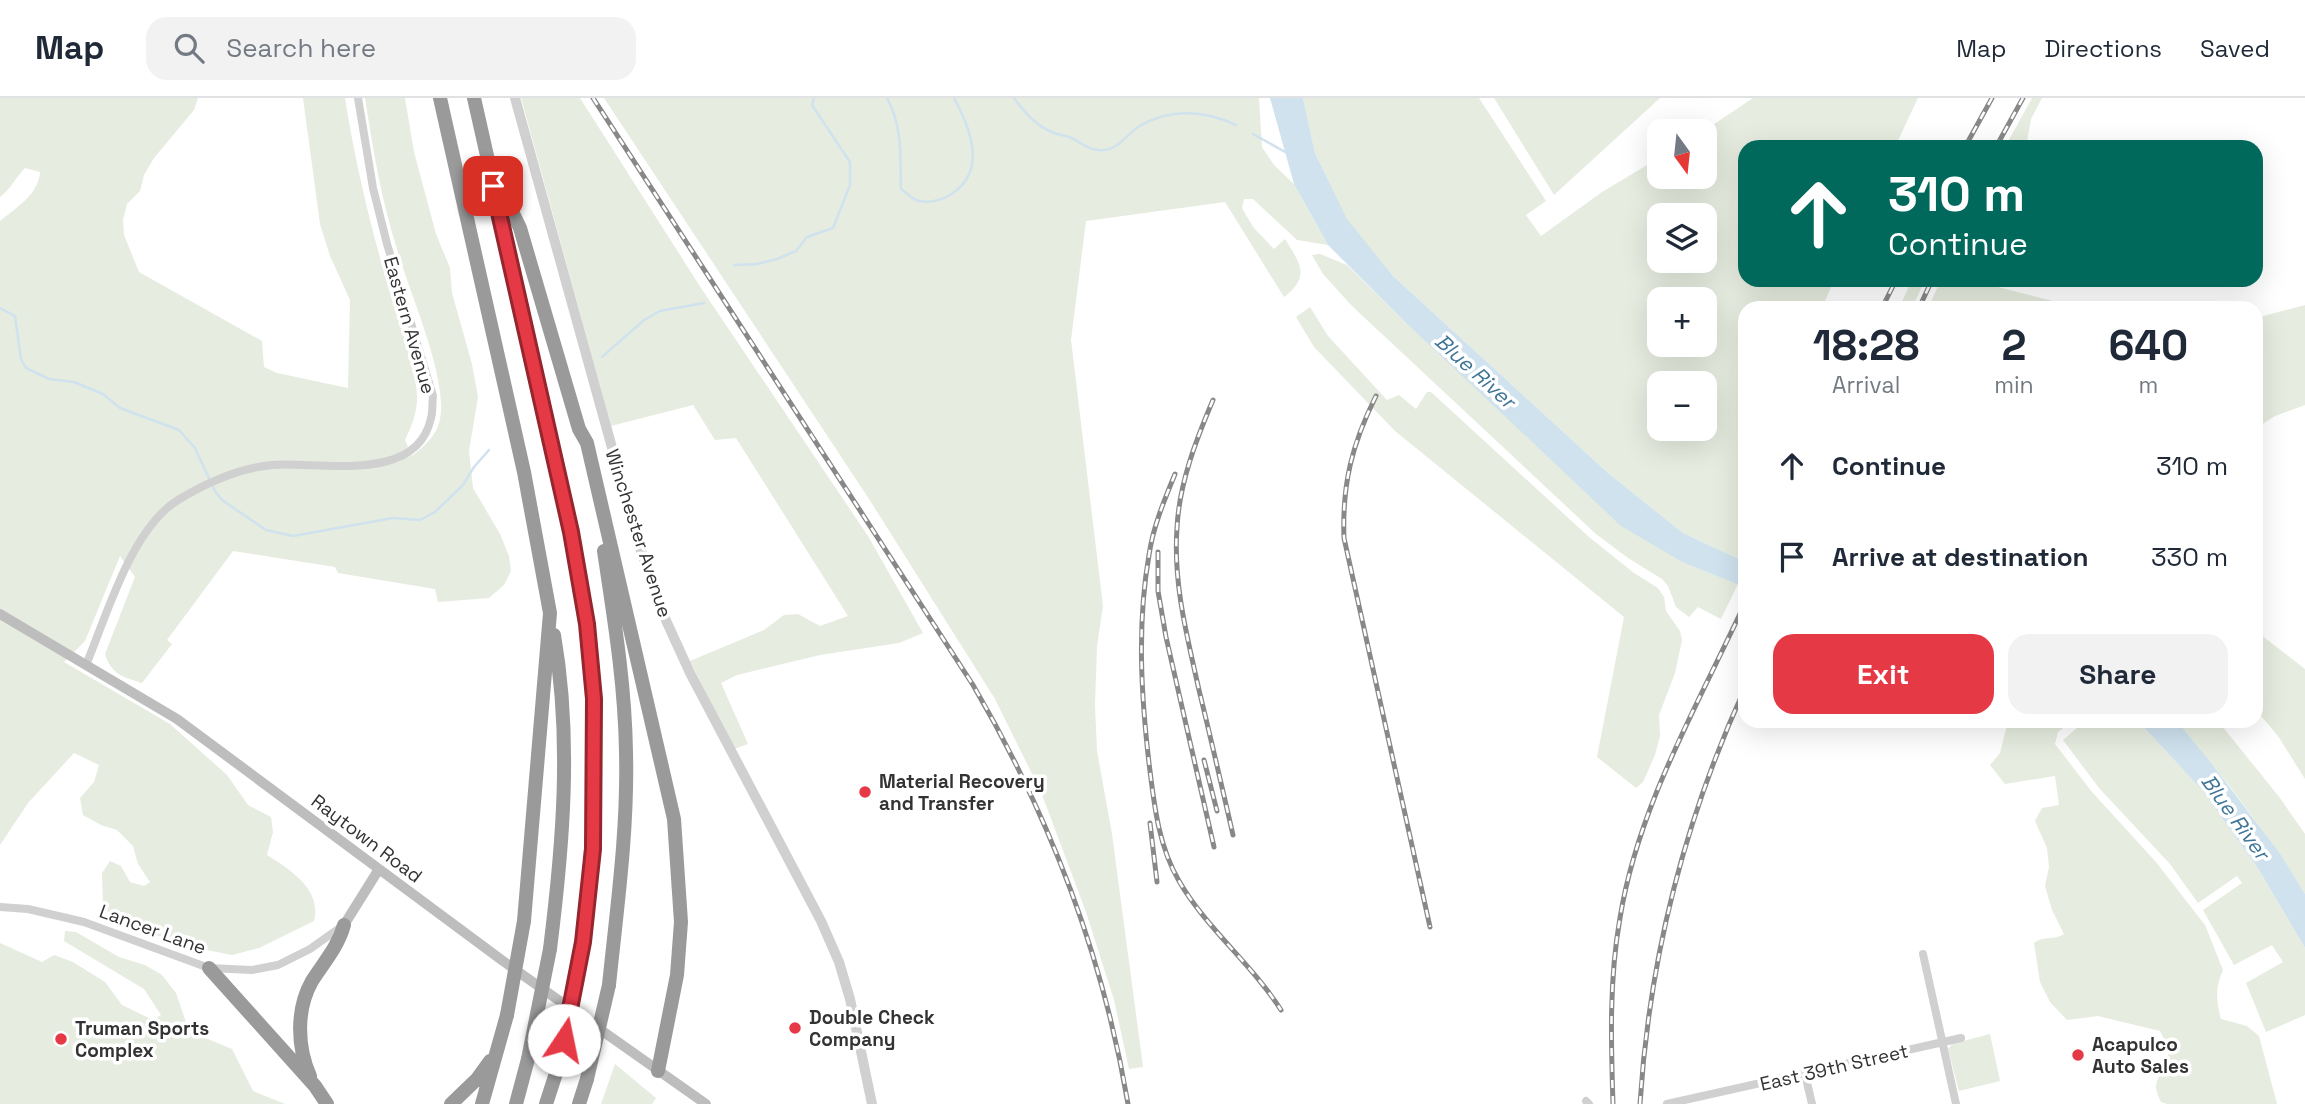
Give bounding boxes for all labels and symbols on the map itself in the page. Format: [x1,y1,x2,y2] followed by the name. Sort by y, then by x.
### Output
[1647,119,1717,189] north arrow
[463,156,523,216] pin
[378,254,441,397] street label: Eastern Avenue
[1429,327,1523,415] water label: Blue River
[600,446,678,620] street label: Winchester Avenue
[879,769,1045,816] place label: Material Recovery and Transfer
[2195,769,2277,867] water label: Blue River
[857,784,873,800] marker: Material Recovery and Transfer
[306,789,427,888] street label: Raytown Road
[96,899,210,960] street label: Lancer Lane
[527,1003,601,1077] position arrow
[809,1005,935,1052] place label: Double Check Company
[75,1016,209,1063] place label: Truman Sports Complex
[787,1020,803,1036] marker: Double Check Company
[53,1031,69,1047] marker: Truman Sports Complex
[2092,1032,2189,1079] place label: Acapulco Auto Sales
[1758,1038,1911,1097] street label: East 39th Street
[2070,1047,2086,1063] marker: Acapulco Auto Sales

